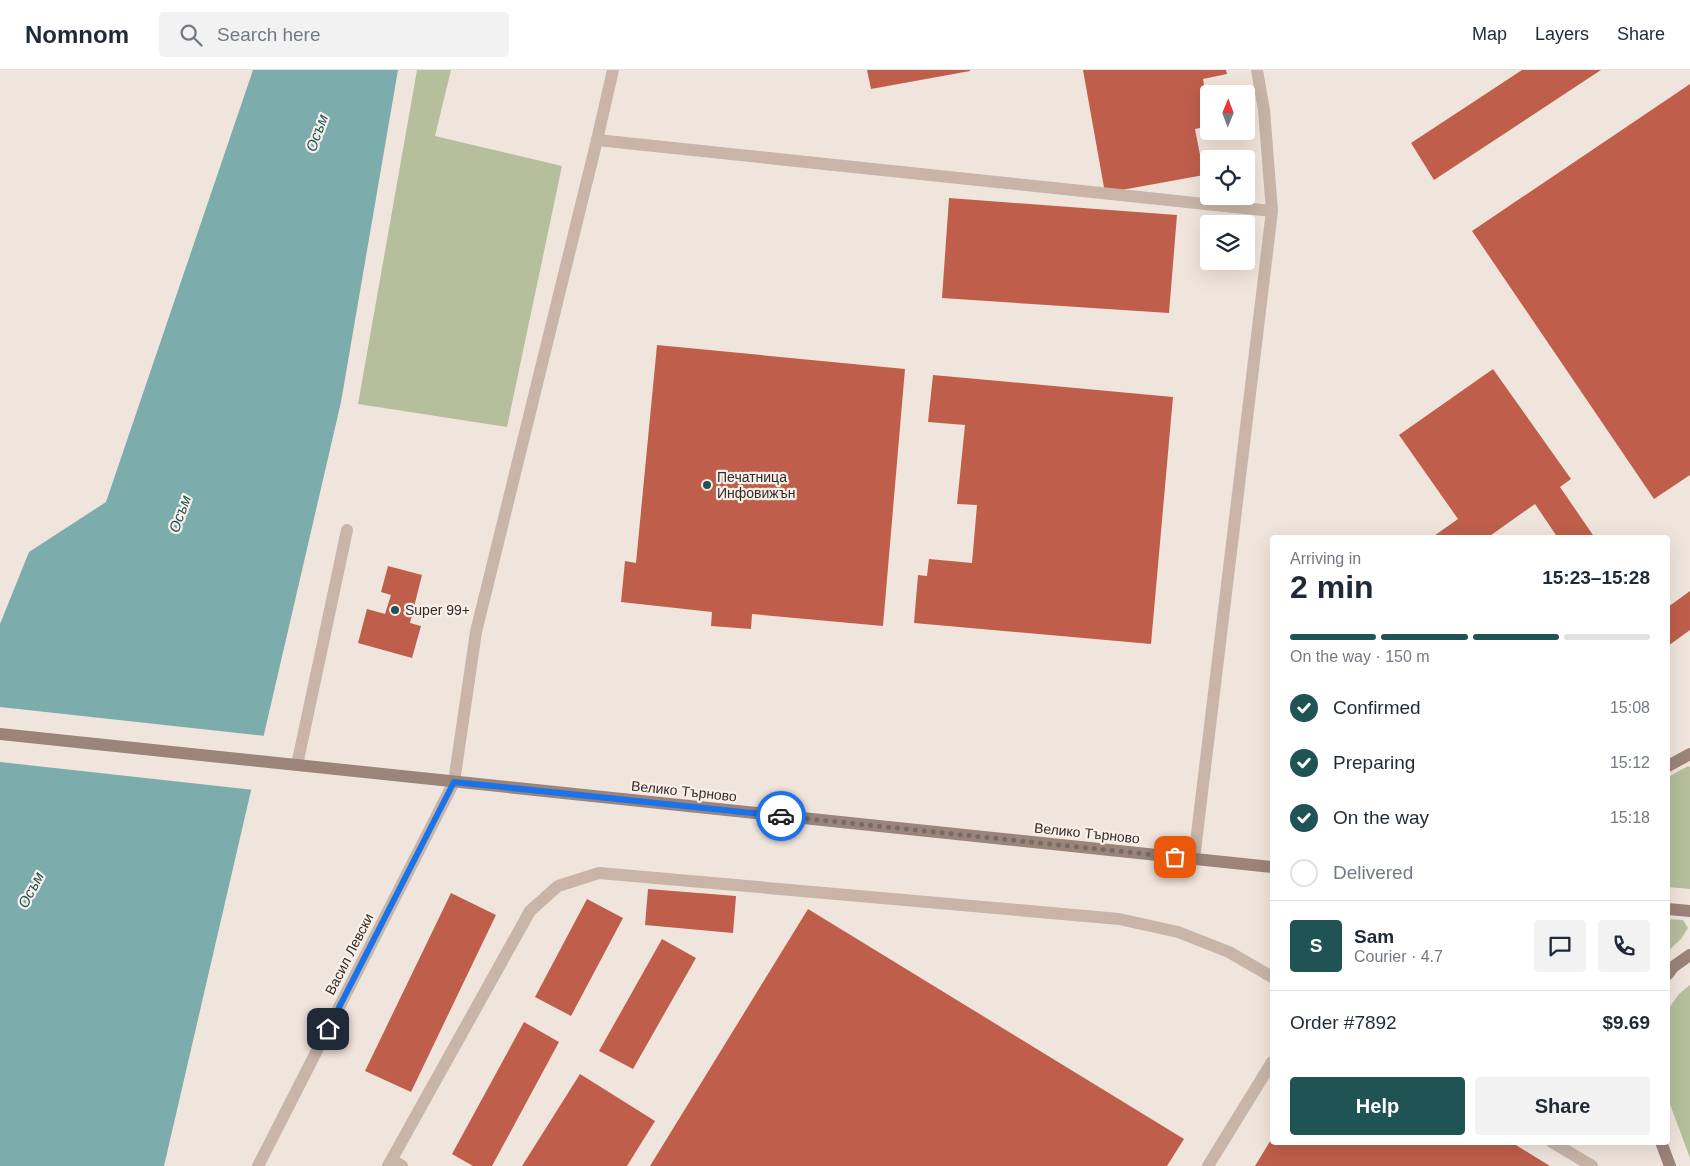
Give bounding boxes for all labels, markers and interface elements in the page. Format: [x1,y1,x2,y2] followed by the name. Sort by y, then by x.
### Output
[159,12,509,57] search box
[25,21,129,48] text: Nomnom
[177,21,205,49] icon: search
[217,24,321,45] text: Search here
[1472,24,1507,44] text: Map
[1535,24,1589,44] text: Layers
[1617,24,1665,44] text: Share
[1200,85,1255,140] north arrow
[1200,85,1255,270] map controls
[302,112,331,154] water label: Осъм
[1200,150,1255,205] button: locate
[1200,215,1255,270] button: layers
[717,469,796,501] place label: Печатница Инфовижън
[701,479,713,491] marker: Печатница Инфовижън
[165,493,194,535] water label: Осъм
[1290,550,1361,567] text: Arriving in
[1542,567,1650,588] text: 15:23–15:28
[1290,569,1374,605] text: 2 min
[405,602,470,618] place label: Super 99+
[389,604,401,616] marker: Super 99+
[1290,648,1430,665] text: On the way · 150 m
[1290,694,1318,722] icon: check
[1333,697,1421,718] text: Confirmed
[1610,699,1650,716] text: 15:08
[1290,749,1318,777] icon: check
[1333,752,1415,773] text: Preparing
[1610,754,1650,771] text: 15:12
[630,777,738,805] street label: Велико Търново
[756,791,806,841] courier
[767,802,795,830] icon: car
[1290,804,1318,832] icon: check
[1333,807,1429,828] text: On the way
[1610,809,1650,826] text: 15:18
[1033,819,1141,847] street label: Велико Търново
[1154,836,1196,878] pin
[1161,843,1189,871] icon: bag
[1333,862,1413,883] text: Delivered
[14,869,47,911] water label: Осъм
[322,911,376,997] street label: Васил Левски
[1534,920,1586,972] button: chat
[1598,920,1650,972] button: phone
[1354,926,1394,947] text: Sam
[1310,935,1322,956] text: S
[1354,948,1443,965] text: Courier · 4.7
[307,1008,349,1050] pin
[1290,1012,1397,1033] text: Order #7892
[1602,1012,1650,1033] text: $9.69
[314,1015,342,1043] icon: home
[1290,1077,1465,1135] button: Help
[1475,1077,1650,1135] button: Share

